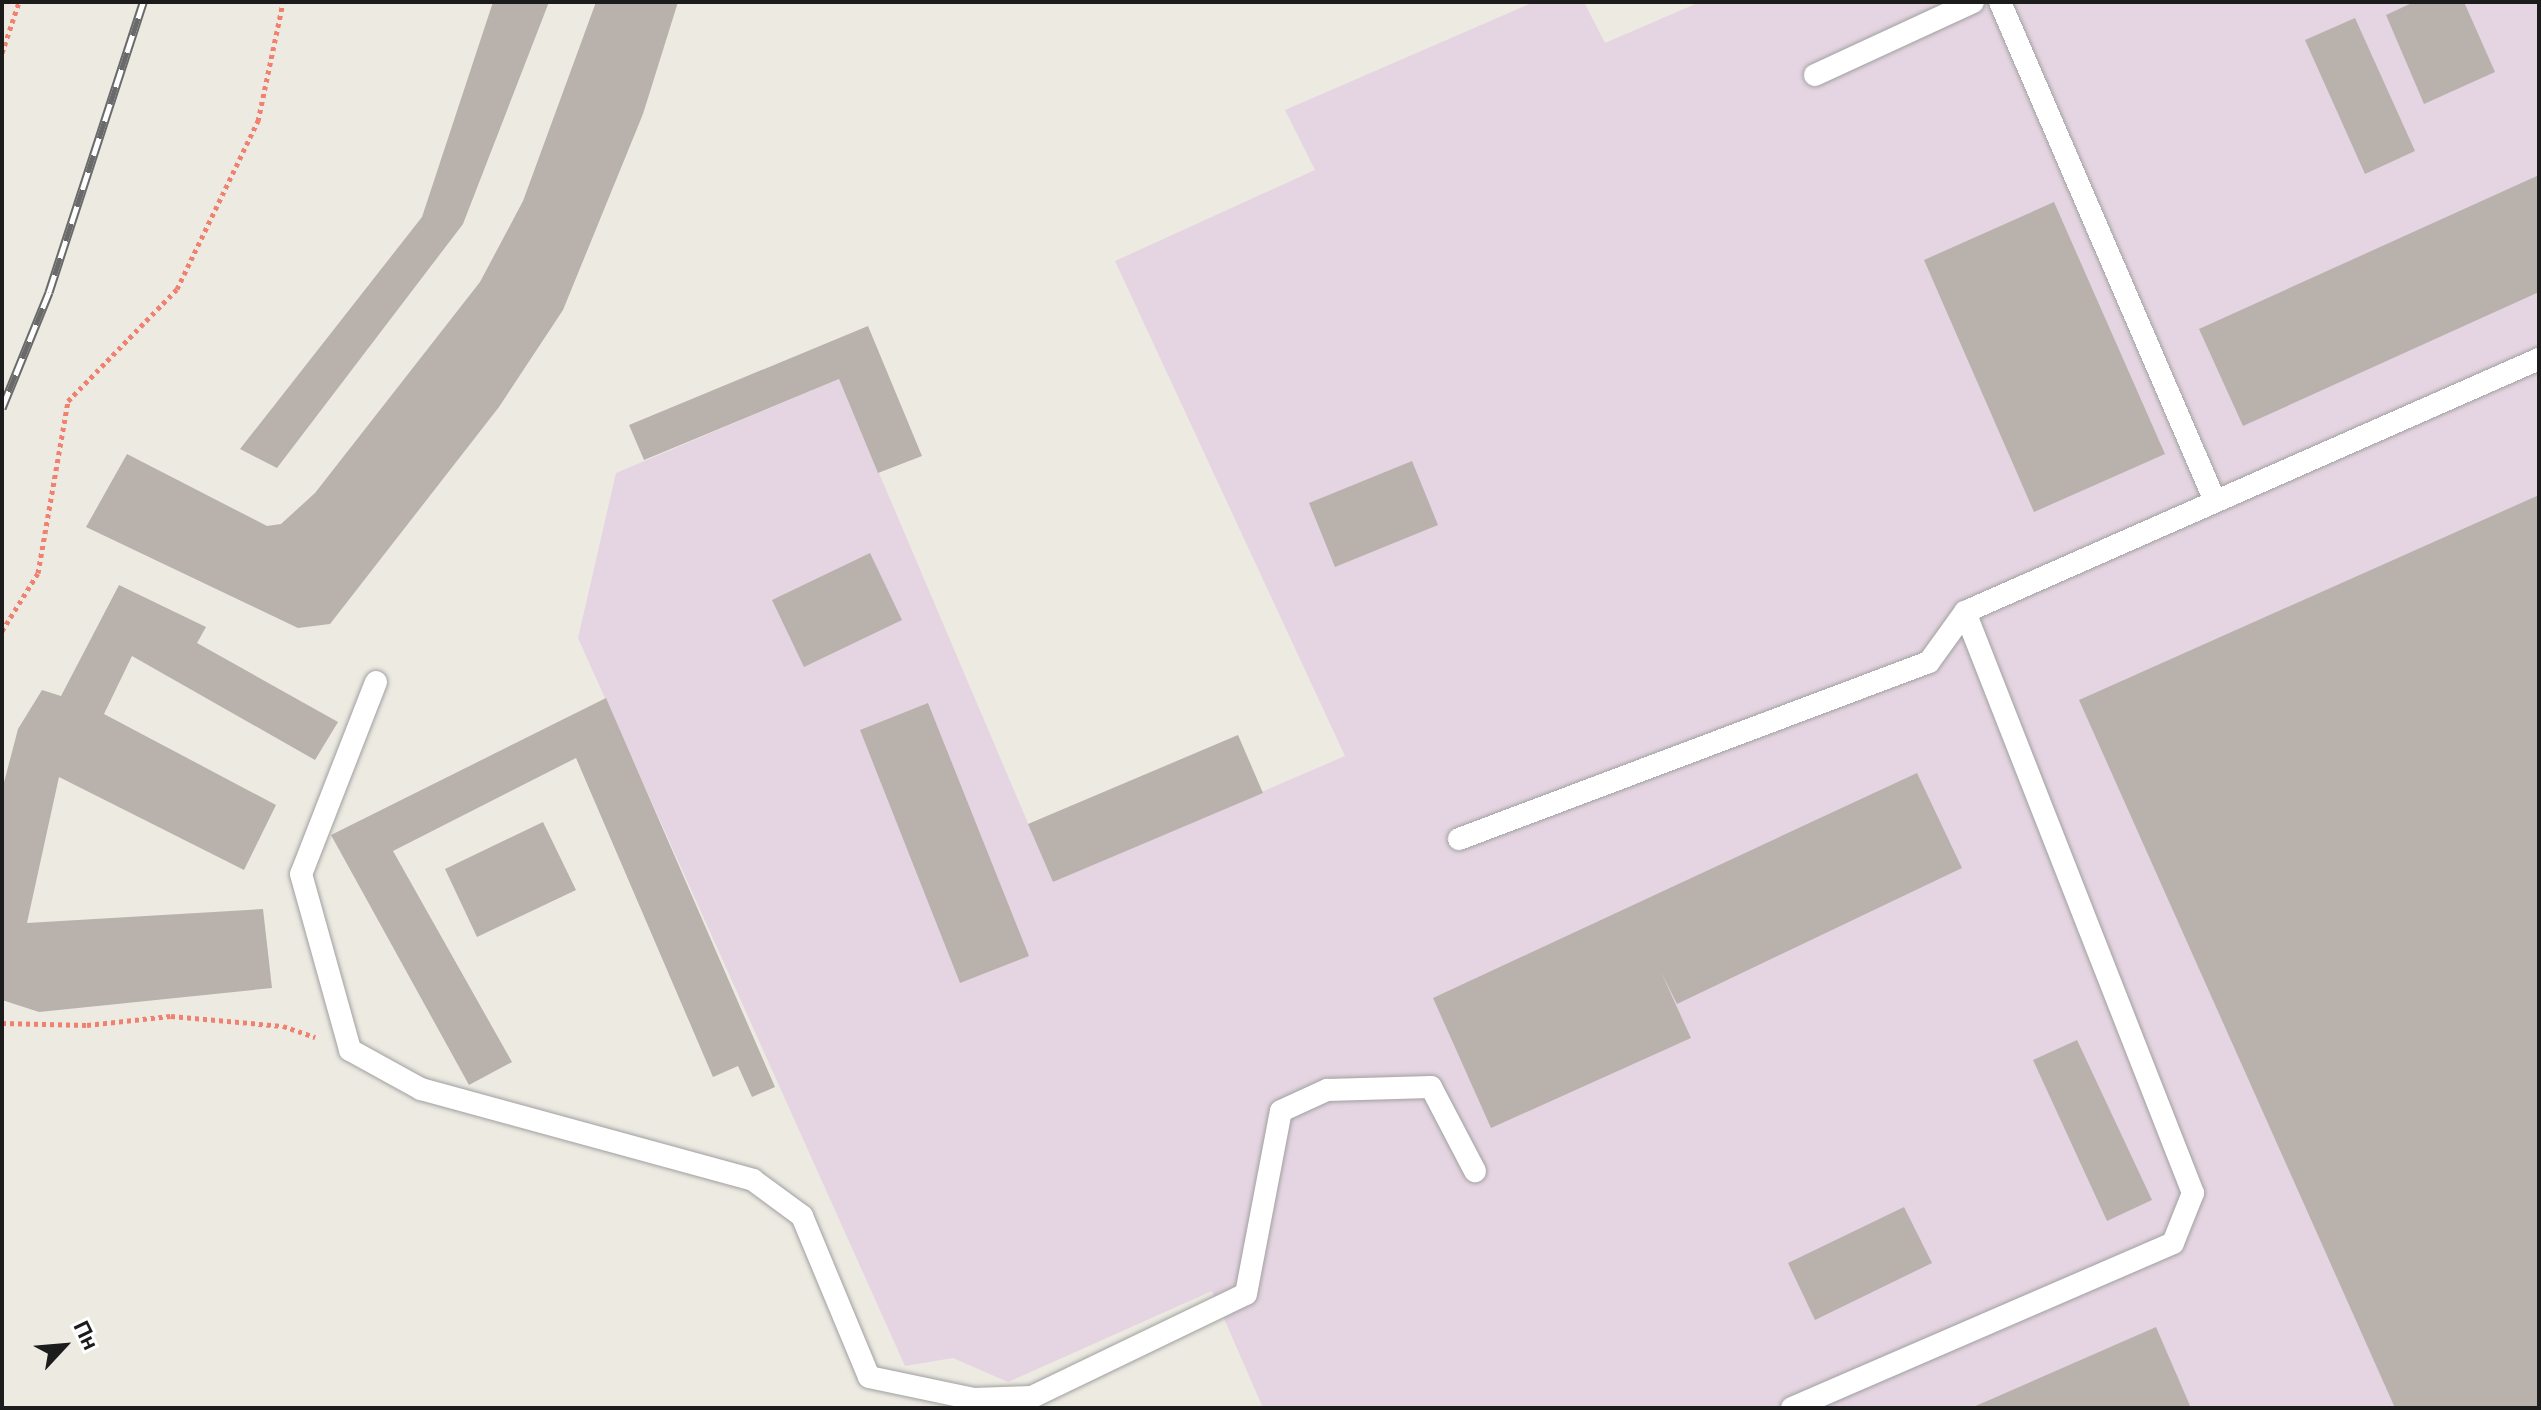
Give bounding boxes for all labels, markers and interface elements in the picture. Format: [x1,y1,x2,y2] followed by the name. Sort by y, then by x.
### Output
[24,1306,104,1386] north arrow
[68,1317,104,1354] text: Пн

